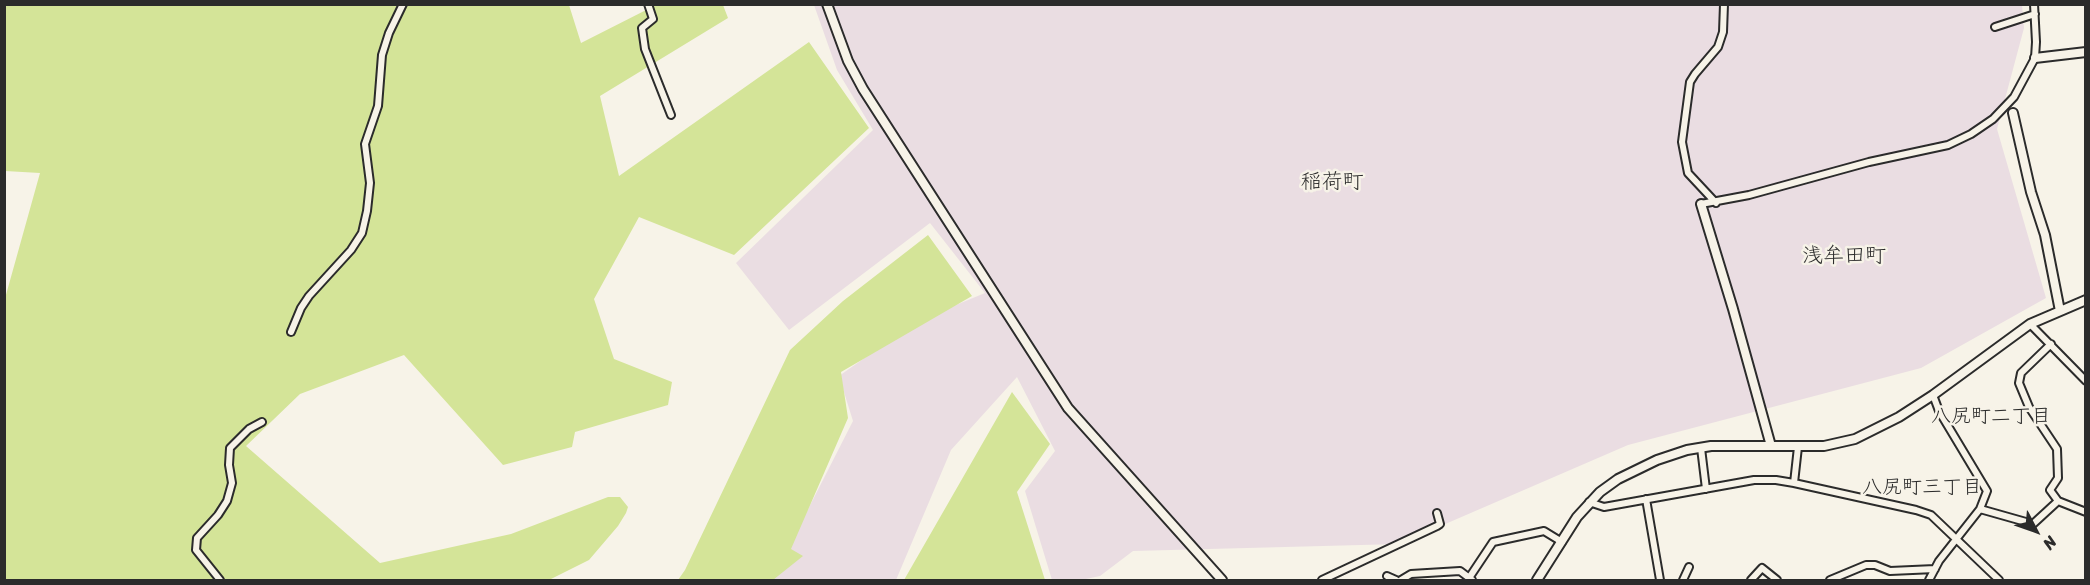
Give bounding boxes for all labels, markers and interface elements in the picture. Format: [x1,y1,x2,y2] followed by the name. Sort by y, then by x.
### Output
[1301,170,1363,196] district label: 稲荷町
[1802,244,1886,270] district label: 浅牟田町
[1931,405,2051,429] district label: 八尻町二丁目
[1862,476,1982,500] district label: 八尻町三丁目
[2006,501,2066,561] north arrow
[2035,529,2065,557] text: N

